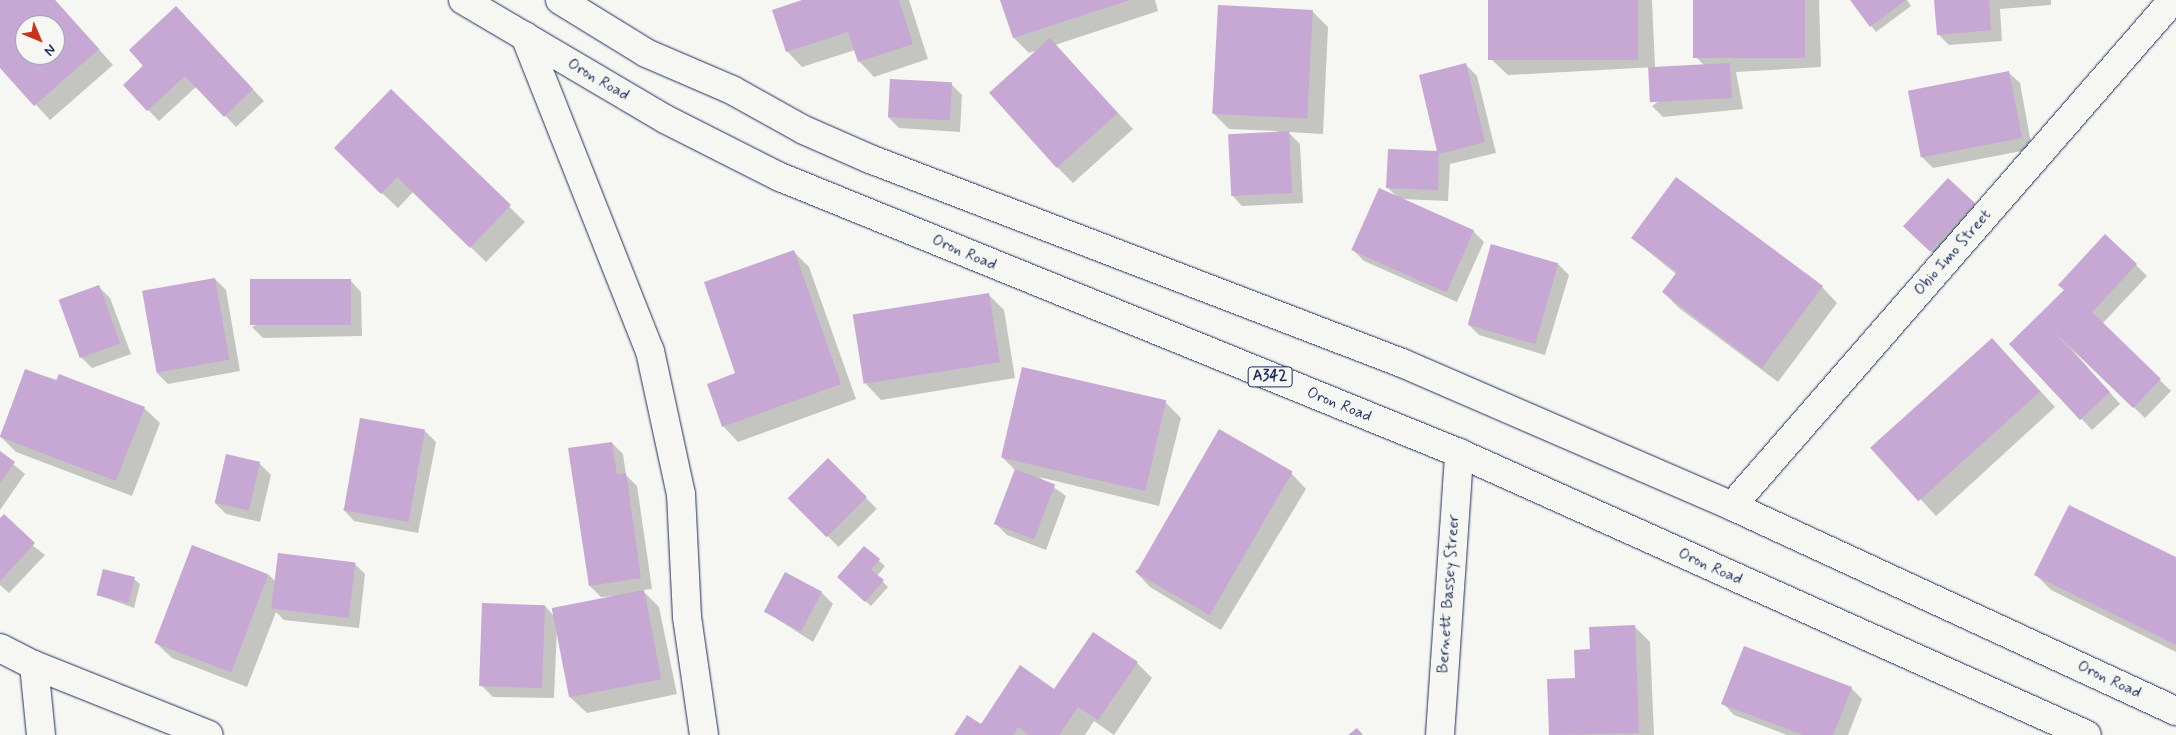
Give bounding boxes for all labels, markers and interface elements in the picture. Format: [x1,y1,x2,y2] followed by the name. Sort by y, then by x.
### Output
[15,15,65,65] north arrow
[40,40,60,60] text: N
[564,55,632,105] street label: Oron Road
[1909,205,1997,301] street label: Obio Imo Street
[929,231,999,275] street label: Oron Road
[1248,364,1292,390] road number: A342
[1304,383,1374,427] street label: Oron Road
[1434,514,1464,674] street label: Bernett Bassey Streer
[1675,544,1745,590] street label: Oron Road
[2074,657,2144,703] street label: Oron Road

